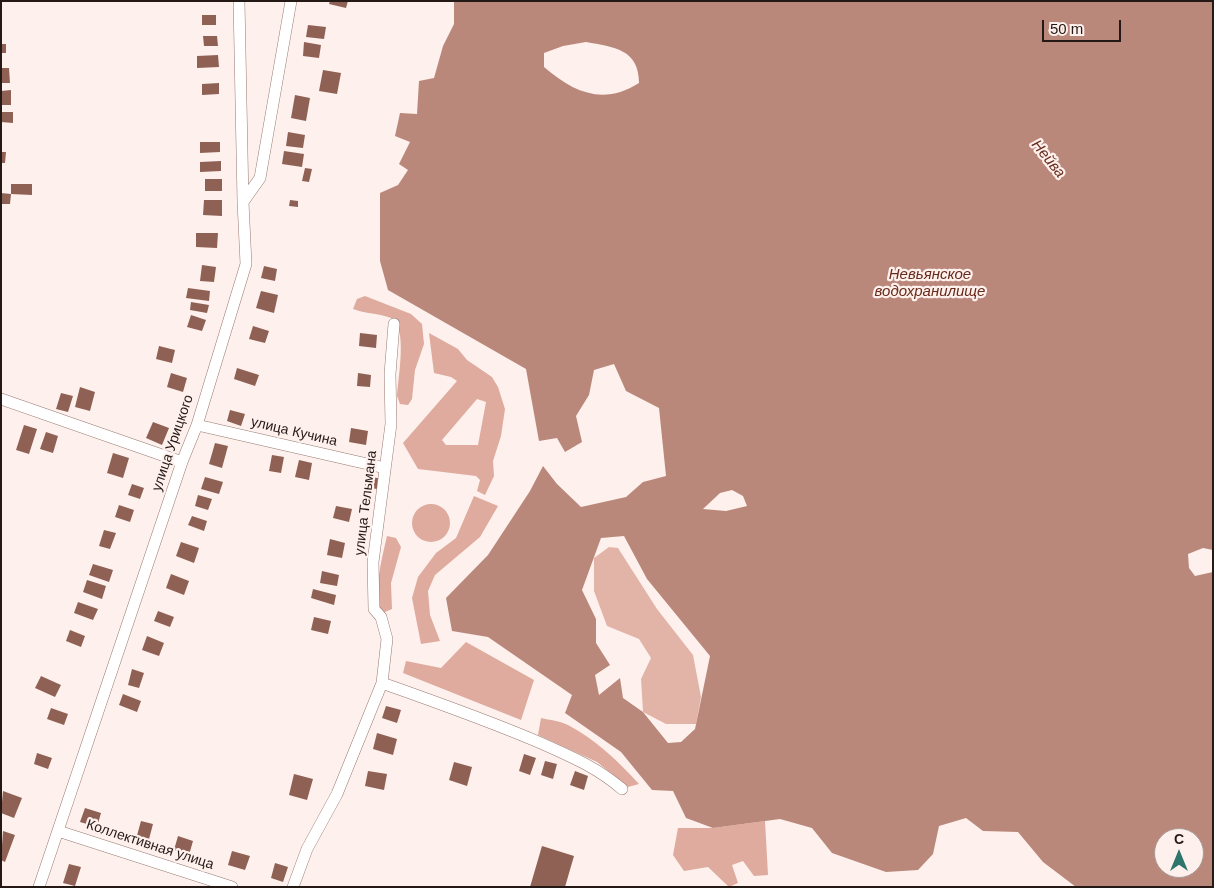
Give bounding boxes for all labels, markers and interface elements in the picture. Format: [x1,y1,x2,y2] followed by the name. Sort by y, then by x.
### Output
[1044,10,1123,42] scale bar
[1050,20,1083,37] text: 50 m
[1027,136,1069,182] water label: Нейва
[875,266,985,301] water label: Невьянское водохранилище
[149,393,197,493] street label: улица Урицкого
[249,414,339,450] street label: улица Кучина
[351,449,381,557] street label: улица Тельмана
[84,816,216,874] street label: Коллективная улица
[1154,828,1204,878] north arrow
[1174,831,1184,847] text: С

